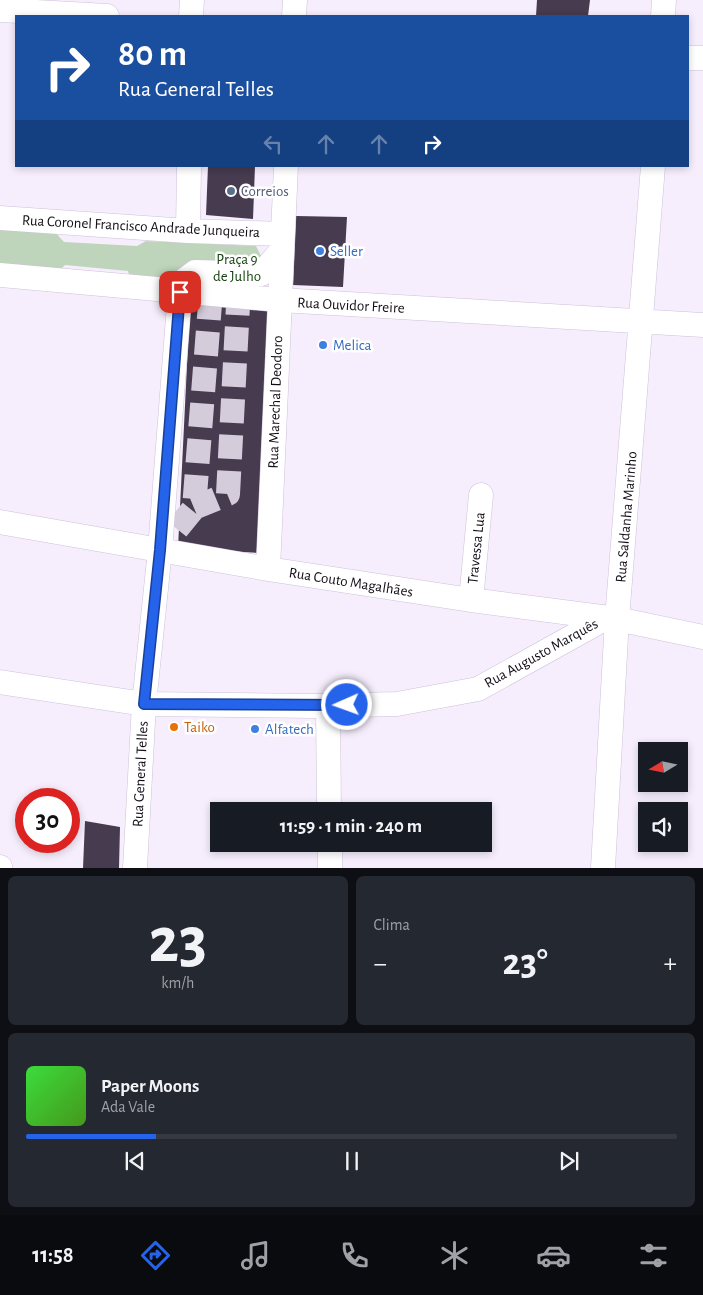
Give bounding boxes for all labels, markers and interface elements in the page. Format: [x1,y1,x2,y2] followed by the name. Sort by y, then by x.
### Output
[35,35,100,100] icon: right
[118,37,187,72] text: 80 m
[118,78,274,100] text: Rua General Telles
[259,130,287,158] icon: left
[312,130,340,158] icon: ahead
[365,130,393,158] icon: ahead
[418,130,446,158] icon: right
[241,184,289,199] place label: Correios
[225,185,237,197] marker: Correios
[22,213,260,240] street label: Rua Coronel Francisco Andrade Junqueira
[330,244,363,259] place label: Seller
[314,245,326,257] marker: Seller
[213,252,261,284] park label: Praça 9 de Julho
[159,271,201,313] pin
[166,278,194,306] icon: arrive
[297,295,405,316] street label: Rua Ouvidor Freire
[266,335,285,469] street label: Rua Marechal Deodoro
[333,338,371,353] place label: Melica
[317,339,329,351] marker: Melica
[613,451,640,583] street label: Rua Saldanha Marinho
[465,511,488,585] street label: Travessa Lua
[288,565,414,600] street label: Rua Couto Magalhães
[482,616,600,691] street label: Rua Augusto Marquês
[320,678,372,730] position arrow
[184,720,215,735] place label: Taiko
[130,721,151,828] street label: Rua General Telles
[168,721,180,733] marker: Taiko
[265,722,314,737] place label: Alfatech
[249,723,261,735] marker: Alfatech
[638,742,688,792] north arrow
[638,742,688,852] map controls
[15,788,80,853] speed limit sign: 30
[638,802,688,852] button: sound
[280,817,422,836] text: 11:59 · 1 min · 240 m
[148,909,207,974] text: 23
[374,917,410,933] text: Clima
[503,944,548,982] text: 23°
[374,950,387,978] text: −
[664,950,677,978] text: +
[161,975,194,991] text: km/h
[101,1077,199,1096] text: Paper Moons
[101,1099,155,1115] text: Ada Vale
[121,1147,149,1175] icon: previous
[338,1147,366,1175] icon: pause
[555,1147,583,1175] icon: next
[138,1238,173,1273] icon: directions
[238,1238,273,1273] icon: music
[337,1238,372,1273] icon: phone
[437,1238,472,1273] icon: climate
[536,1238,571,1273] icon: car
[636,1238,671,1273] icon: filters
[32,1244,74,1266] text: 11:58

